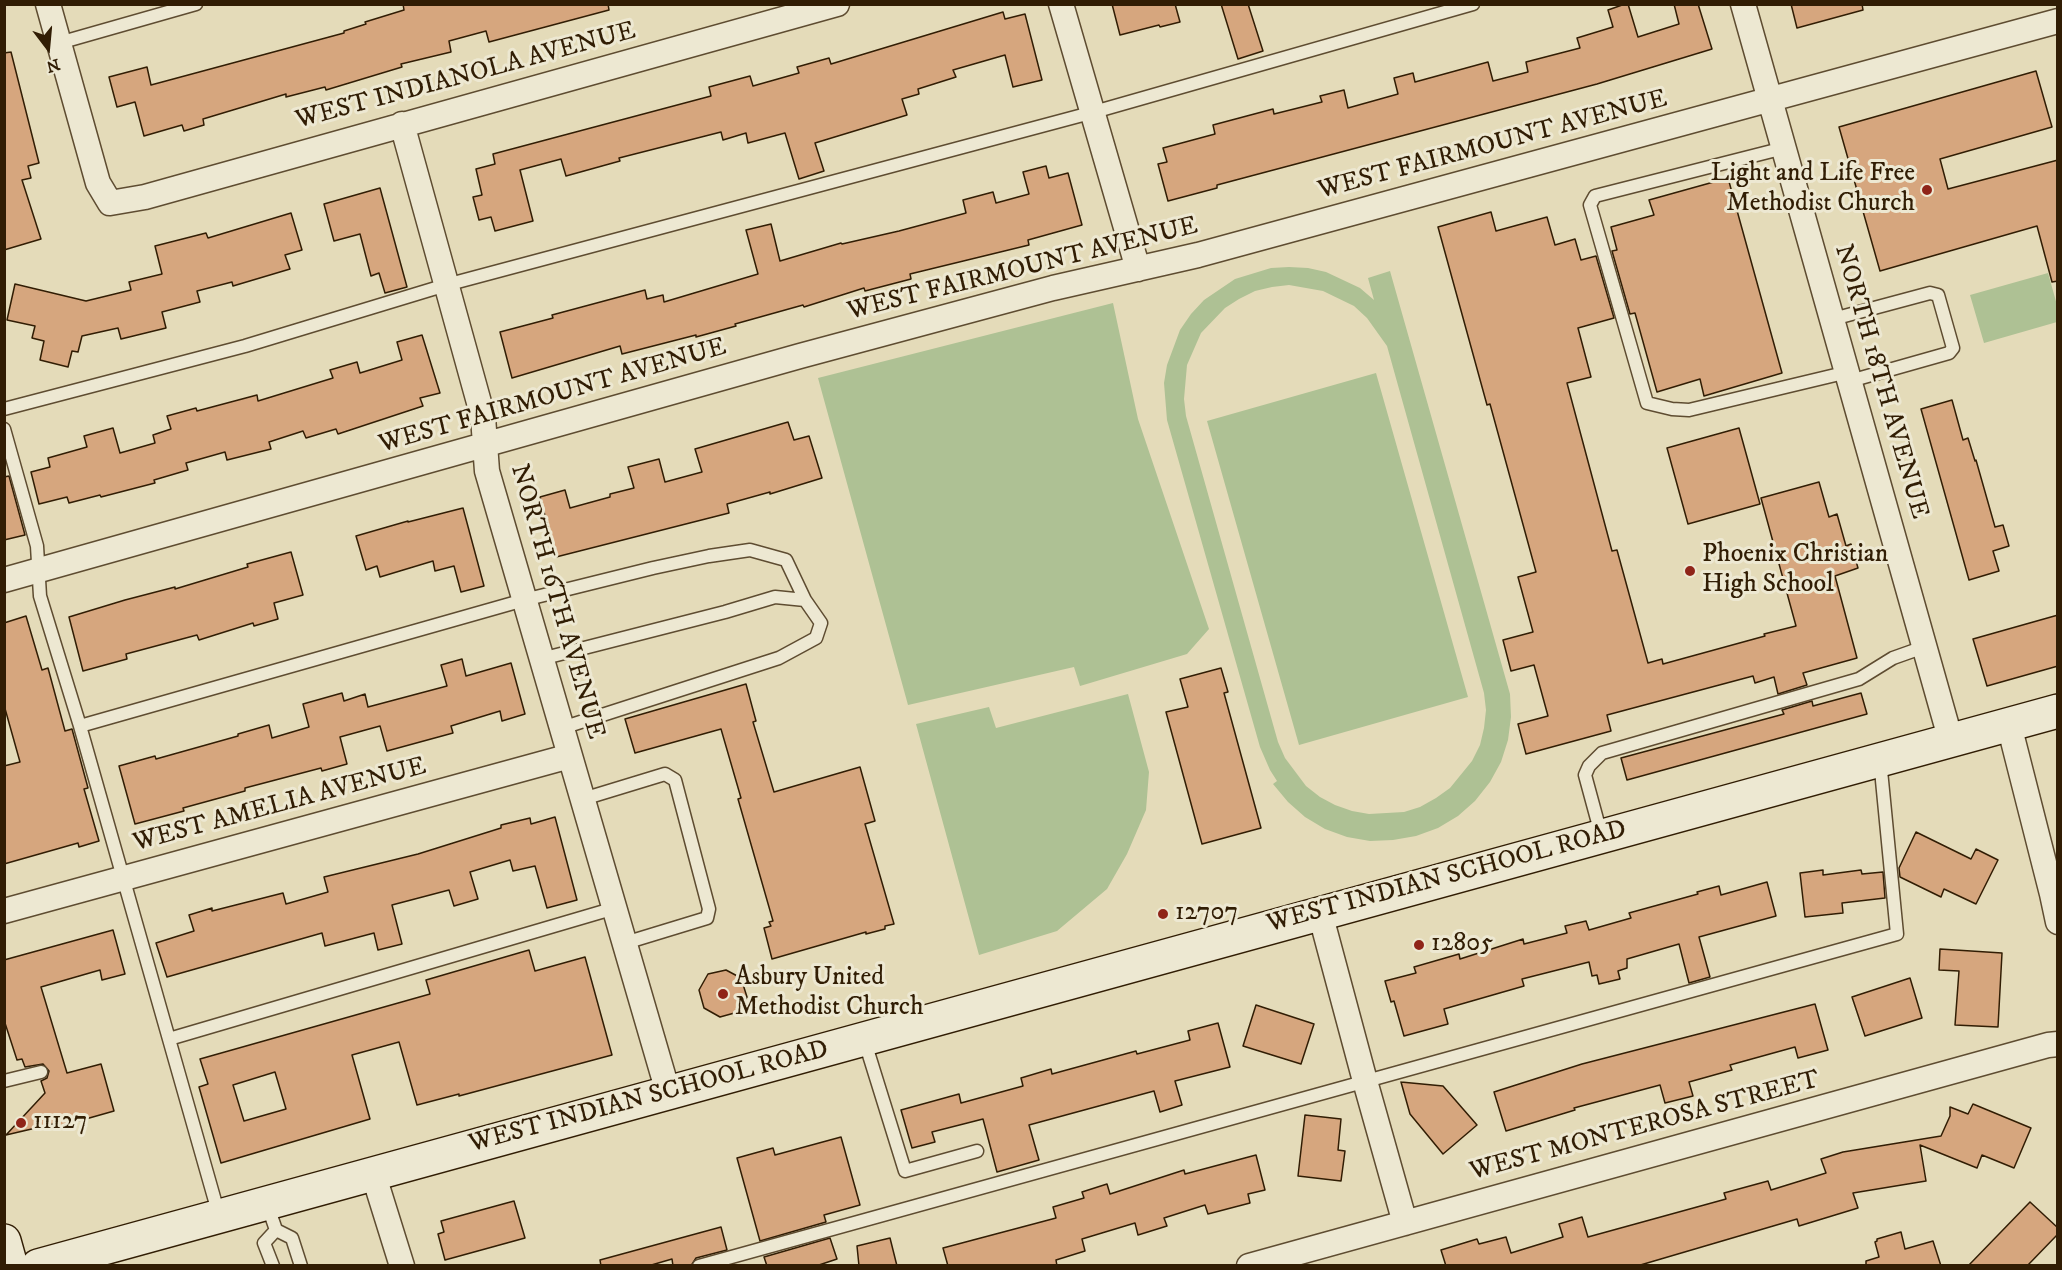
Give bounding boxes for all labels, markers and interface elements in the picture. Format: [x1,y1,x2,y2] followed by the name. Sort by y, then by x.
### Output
[293,17,639,137] street label: WEST INDIANOLA AVENUE
[18,18,78,78] north arrow
[44,54,62,77] text: N
[1315,84,1671,208] street label: WEST FAIRMOUNT AVENUE
[1711,159,1915,220] place label: Light and Life Free Methodist Church
[1920,183,1934,197] marker: Light and Life Free Methodist Church
[845,211,1201,329] street label: WEST FAIRMOUNT AVENUE
[1826,241,1934,523] street label: NORTH 18TH AVENUE
[376,332,730,462] street label: WEST FAIRMOUNT AVENUE
[502,461,610,743] street label: NORTH 16TH AVENUE
[1702,540,1888,602] place label: Phoenix Christian High School
[1683,564,1697,578] marker: Phoenix Christian High School
[130,752,430,860] street label: WEST AMELIA AVENUE
[1264,815,1630,941] street label: WEST INDIAN SCHOOL ROAD
[1175,898,1238,930] place label: 12707
[1156,907,1170,921] marker: 12707
[1431,929,1493,961] place label: 12805
[1412,938,1426,952] marker: 12805
[735,963,924,1024] place label: Asbury United Methodist Church
[716,987,730,1001] marker: Asbury United Methodist Church
[466,1035,832,1161] street label: WEST INDIAN SCHOOL ROAD
[1467,1065,1823,1189] street label: WEST MONTEROSA STREET
[33,1107,87,1139] place label: 11127
[14,1116,28,1130] marker: 11127

